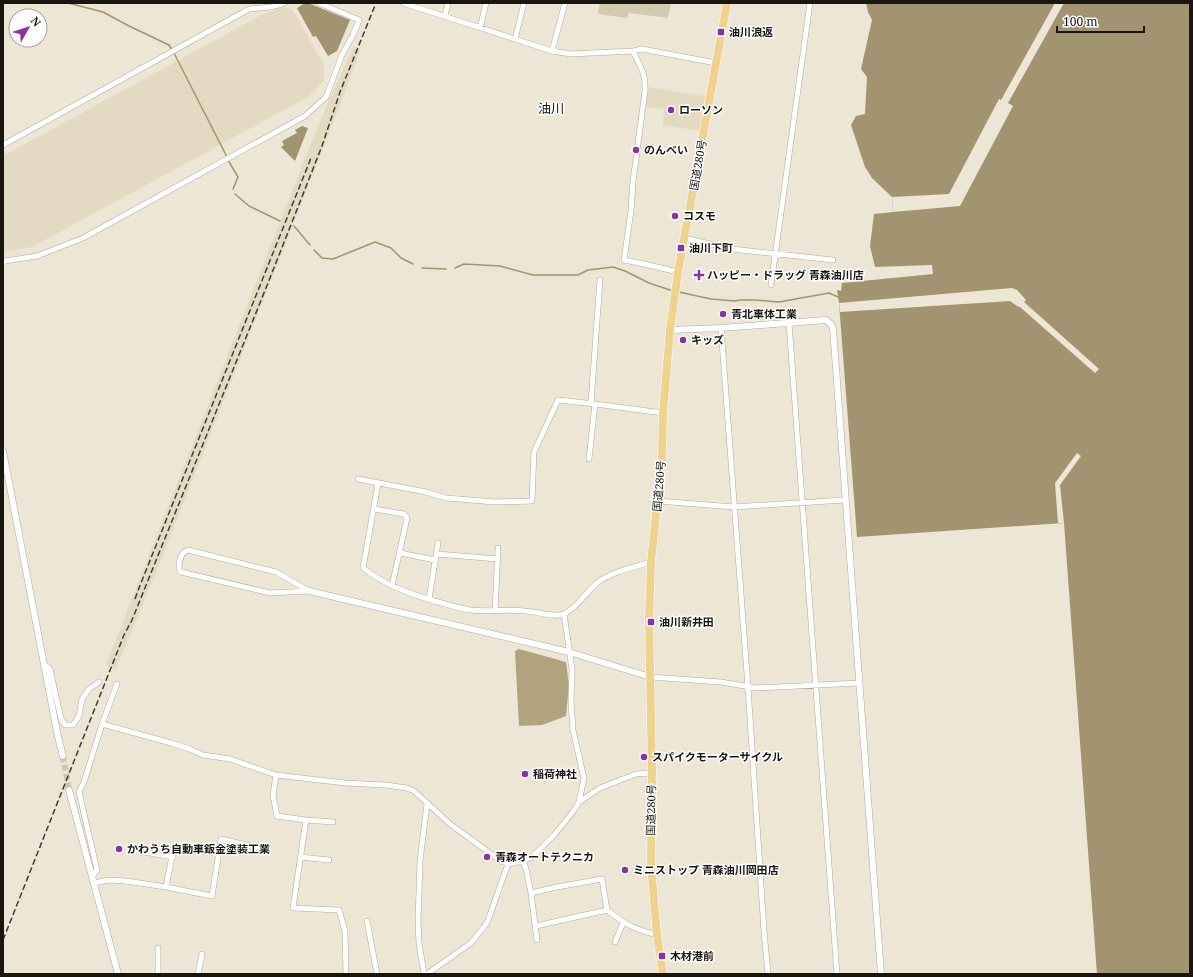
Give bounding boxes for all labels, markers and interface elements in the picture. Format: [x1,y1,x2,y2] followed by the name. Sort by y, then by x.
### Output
[8,8,48,48] north arrow
[1057,8,1144,34] scale bar
[28,13,45,30] text: N
[1063,13,1098,30] text: 100 m
[729,24,773,39] place label: 油川浪返
[716,27,726,37] marker: 油川浪返
[538,99,564,117] district label: 油川
[679,102,723,117] place label: ローソン
[666,105,676,115] marker: ローソン
[686,138,709,192] street label: 国道280号
[644,142,688,157] place label: のんべい
[631,145,641,155] marker: のんべい
[683,208,716,223] place label: コスモ
[670,211,680,221] marker: コスモ
[689,240,733,255] place label: 油川下町
[676,243,686,253] marker: 油川下町
[707,267,864,282] place label: ハッピー・ドラッグ 青森油川店
[694,270,704,280] marker: ハッピー・ドラッグ 青森油川店
[731,306,797,321] place label: 青北車体工業
[718,309,728,319] marker: 青北車体工業
[691,332,724,347] place label: キッズ
[678,335,688,345] marker: キッズ
[649,460,668,512] street label: 国道280号
[659,614,714,629] place label: 油川新井田
[646,617,656,627] marker: 油川新井田
[652,749,783,764] place label: スパイクモーターサイクル
[639,752,649,762] marker: スパイクモーターサイクル
[533,766,577,781] place label: 稲荷神社
[520,769,530,779] marker: 稲荷神社
[643,784,658,836] street label: 国道280号
[127,841,270,856] place label: かわうち自動車鈑金塗装工業
[114,844,124,854] marker: かわうち自動車鈑金塗装工業
[495,849,594,864] place label: 青森オートテクニカ
[482,852,492,862] marker: 青森オートテクニカ
[633,862,779,877] place label: ミニストップ 青森油川岡田店
[620,865,630,875] marker: ミニストップ 青森油川岡田店
[670,948,714,963] place label: 木材港前
[657,951,667,961] marker: 木材港前

